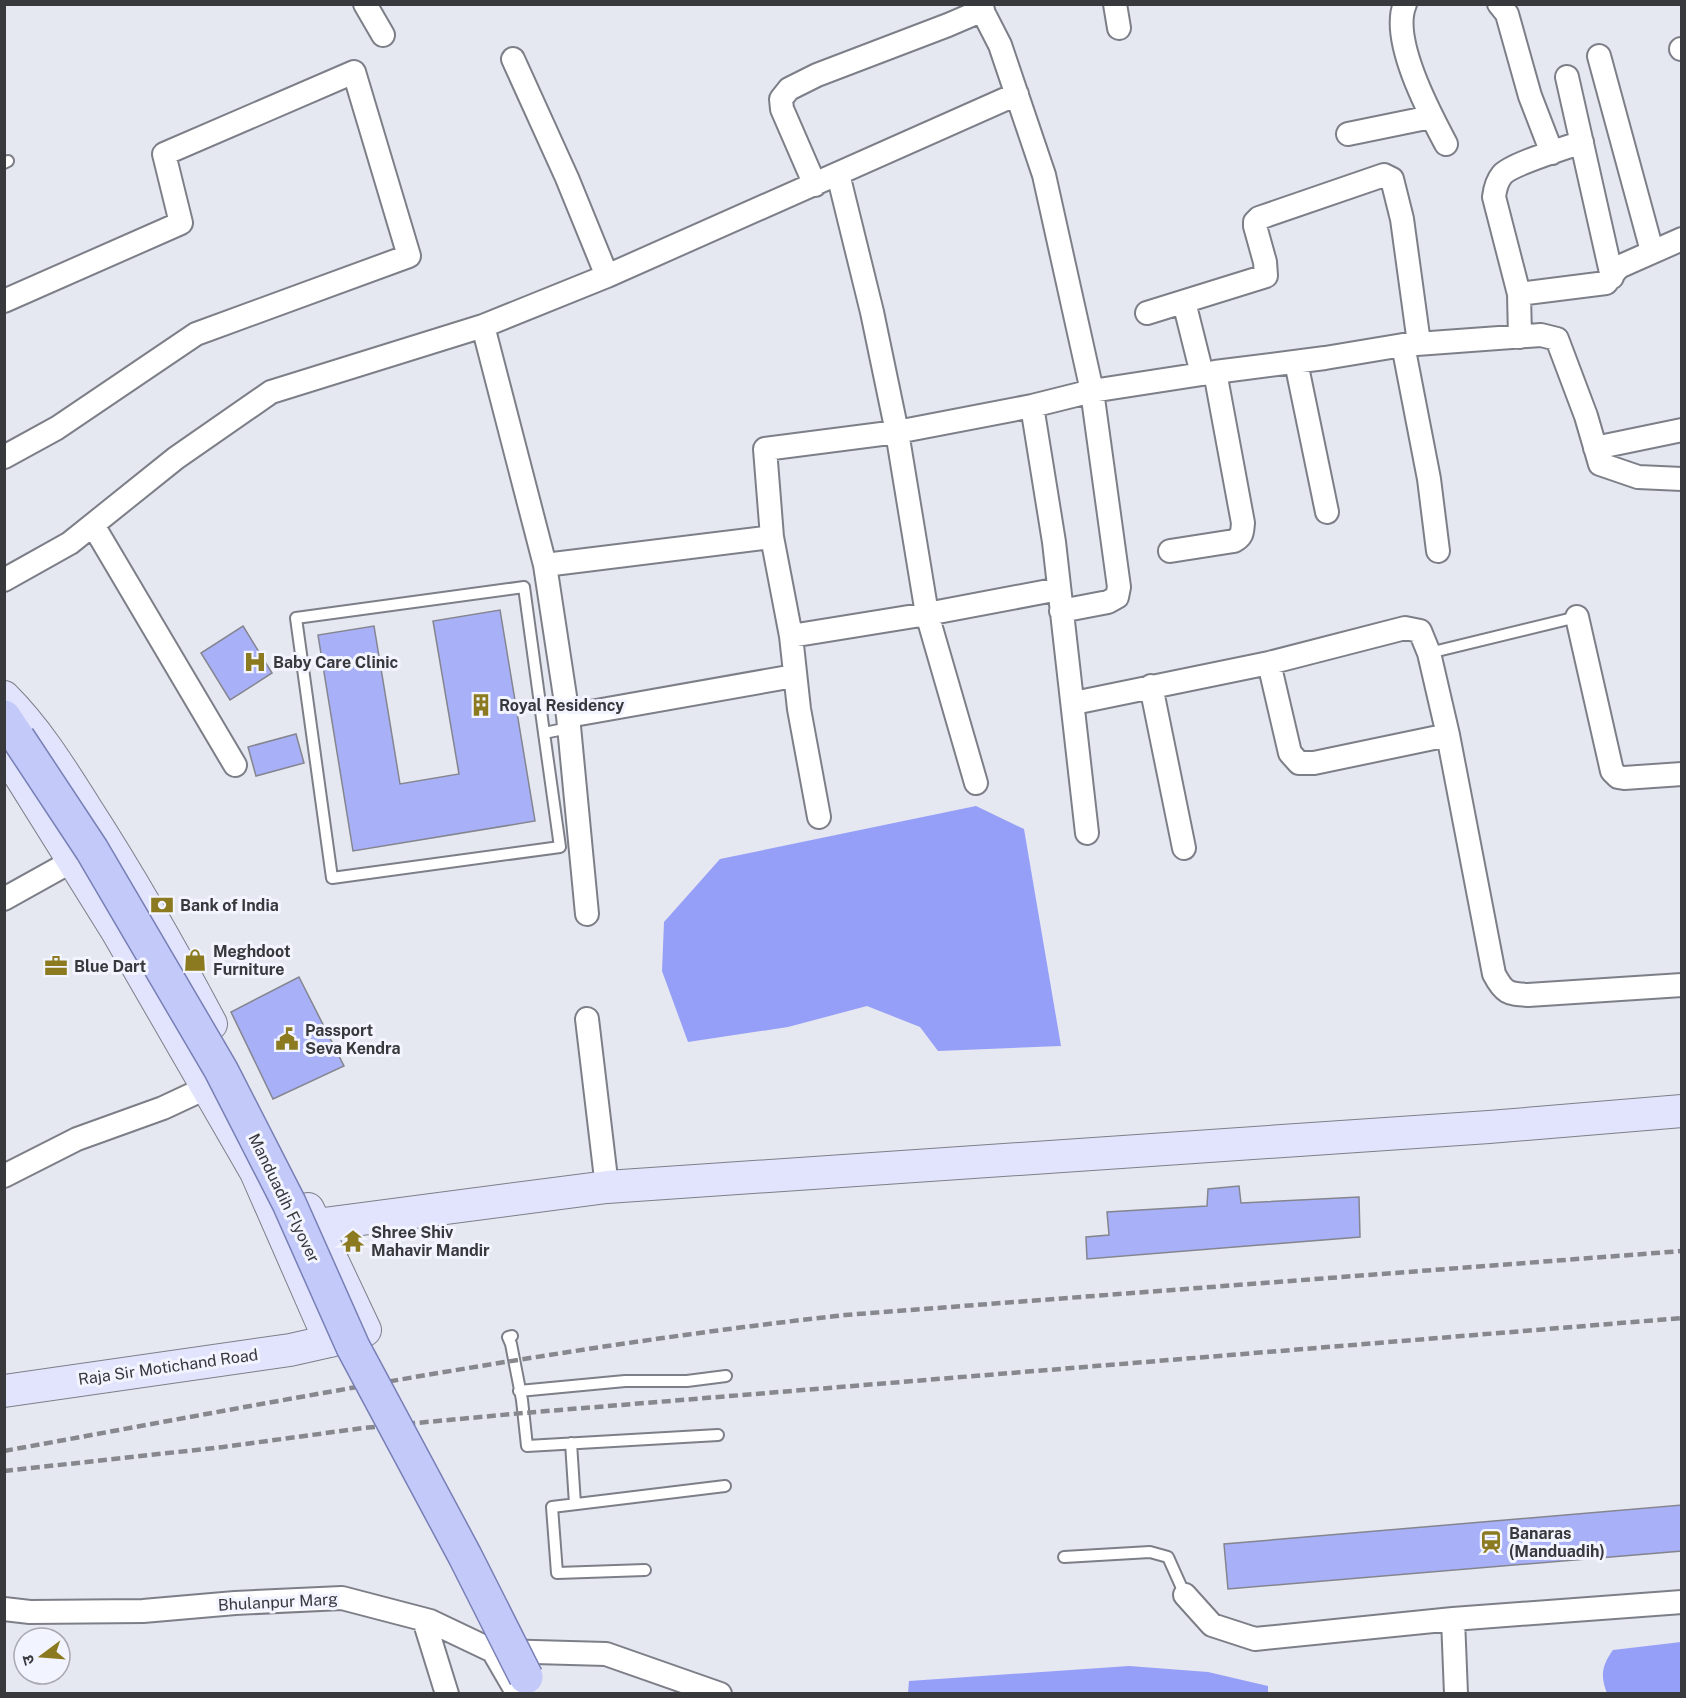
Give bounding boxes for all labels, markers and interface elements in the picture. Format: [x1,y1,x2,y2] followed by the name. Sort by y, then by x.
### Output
[242,649,268,675] hospital icon: Baby Care Clinic
[273,653,398,672] place label: Baby Care Clinic
[468,692,494,718] building icon: Royal Residency
[499,696,624,715] place label: Royal Residency
[149,892,175,918] bank icon: Bank of India
[180,896,279,915] place label: Bank of India
[213,942,291,979] place label: Meghdoot Furniture
[182,947,208,973] shop icon: Meghdoot Furniture
[43,953,69,979] office icon: Blue Dart
[74,957,146,976] place label: Blue Dart
[305,1021,401,1058] place label: Passport Seva Kendra
[274,1026,300,1052] public building icon: Passport Seva Kendra
[245,1130,323,1266] street label: Manduadih Flyover
[371,1223,490,1260] place label: Shree Shiv Mahavir Mandir
[340,1228,366,1254] temple icon: Shree Shiv Mahavir Mandir
[77,1345,259,1389] street label: Raja Sir Motichand Road
[1509,1524,1605,1561] place label: Banaras (Manduadih)
[1478,1529,1504,1555] station icon: Banaras (Manduadih)
[218,1589,339,1615] street label: Bhulanpur Marg
[12,1626,72,1686] north arrow
[17,1652,38,1667] text: उ

